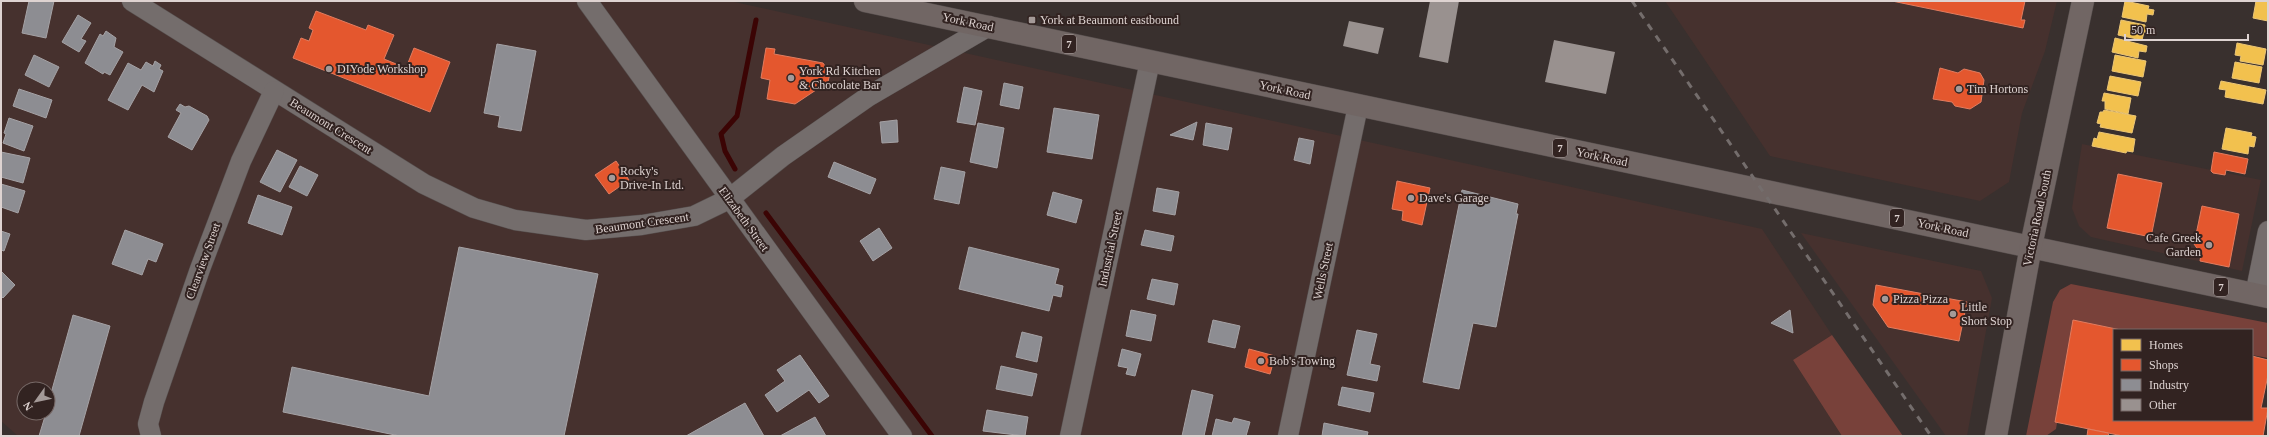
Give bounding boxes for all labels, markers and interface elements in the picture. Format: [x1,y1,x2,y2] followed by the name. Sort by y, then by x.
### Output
[941,10,995,34] street label: York Road
[1040,13,1179,27] place label: York at Beaumont eastbound
[1027,15,1037,25] marker: York at Beaumont eastbound
[2125,16,2248,42] scale bar
[2131,23,2156,37] text: 50 m
[1062,35,1076,53] road number: 7
[337,62,426,76] place label: DIYode Workshop
[324,64,334,74] marker: DIYode Workshop
[799,64,880,92] place label: York Rd Kitchen & Chocolate Bar
[786,73,796,83] marker: York Rd Kitchen & Chocolate Bar
[1258,78,1312,102] street label: York Road
[1967,82,2029,96] place label: Tim Hortons
[1954,84,1964,94] marker: Tim Hortons
[287,95,375,157] street label: Beaumont Crescent
[1553,139,1567,157] road number: 7
[1575,145,1629,169] street label: York Road
[620,164,684,192] place label: Rocky's Drive-In Ltd.
[2020,169,2054,267] street label: Victoria Road South
[607,173,617,183] marker: Rocky's Drive-In Ltd.
[716,184,772,255] street label: Elizabeth Street
[1419,191,1489,205] place label: Dave's Garage
[1406,193,1416,203] marker: Dave's Garage
[594,209,690,236] street label: Beaumont Crescent
[1095,209,1125,288] street label: Industrial Street
[1890,209,1904,227] road number: 7
[1916,216,1970,240] street label: York Road
[183,220,224,301] street label: Clearview Street
[2146,231,2201,259] place label: Cafe Greek Garden
[2204,240,2214,250] marker: Cafe Greek Garden
[1310,241,1336,301] street label: Wells Street
[2214,278,2228,296] road number: 7
[1893,292,1949,306] place label: Pizza Pizza
[1880,294,1890,304] marker: Pizza Pizza
[1961,300,2012,328] place label: Little Short Stop
[1948,309,1958,319] marker: Little Short Stop
[2113,329,2253,421] legend
[2149,338,2183,352] text: Homes
[1269,354,1335,368] place label: Bob's Towing
[1256,356,1266,366] marker: Bob's Towing
[2149,358,2179,372] text: Shops
[2149,378,2189,392] text: Industry
[16,381,56,421] north arrow
[2149,398,2176,412] text: Other
[20,400,35,413] text: N

